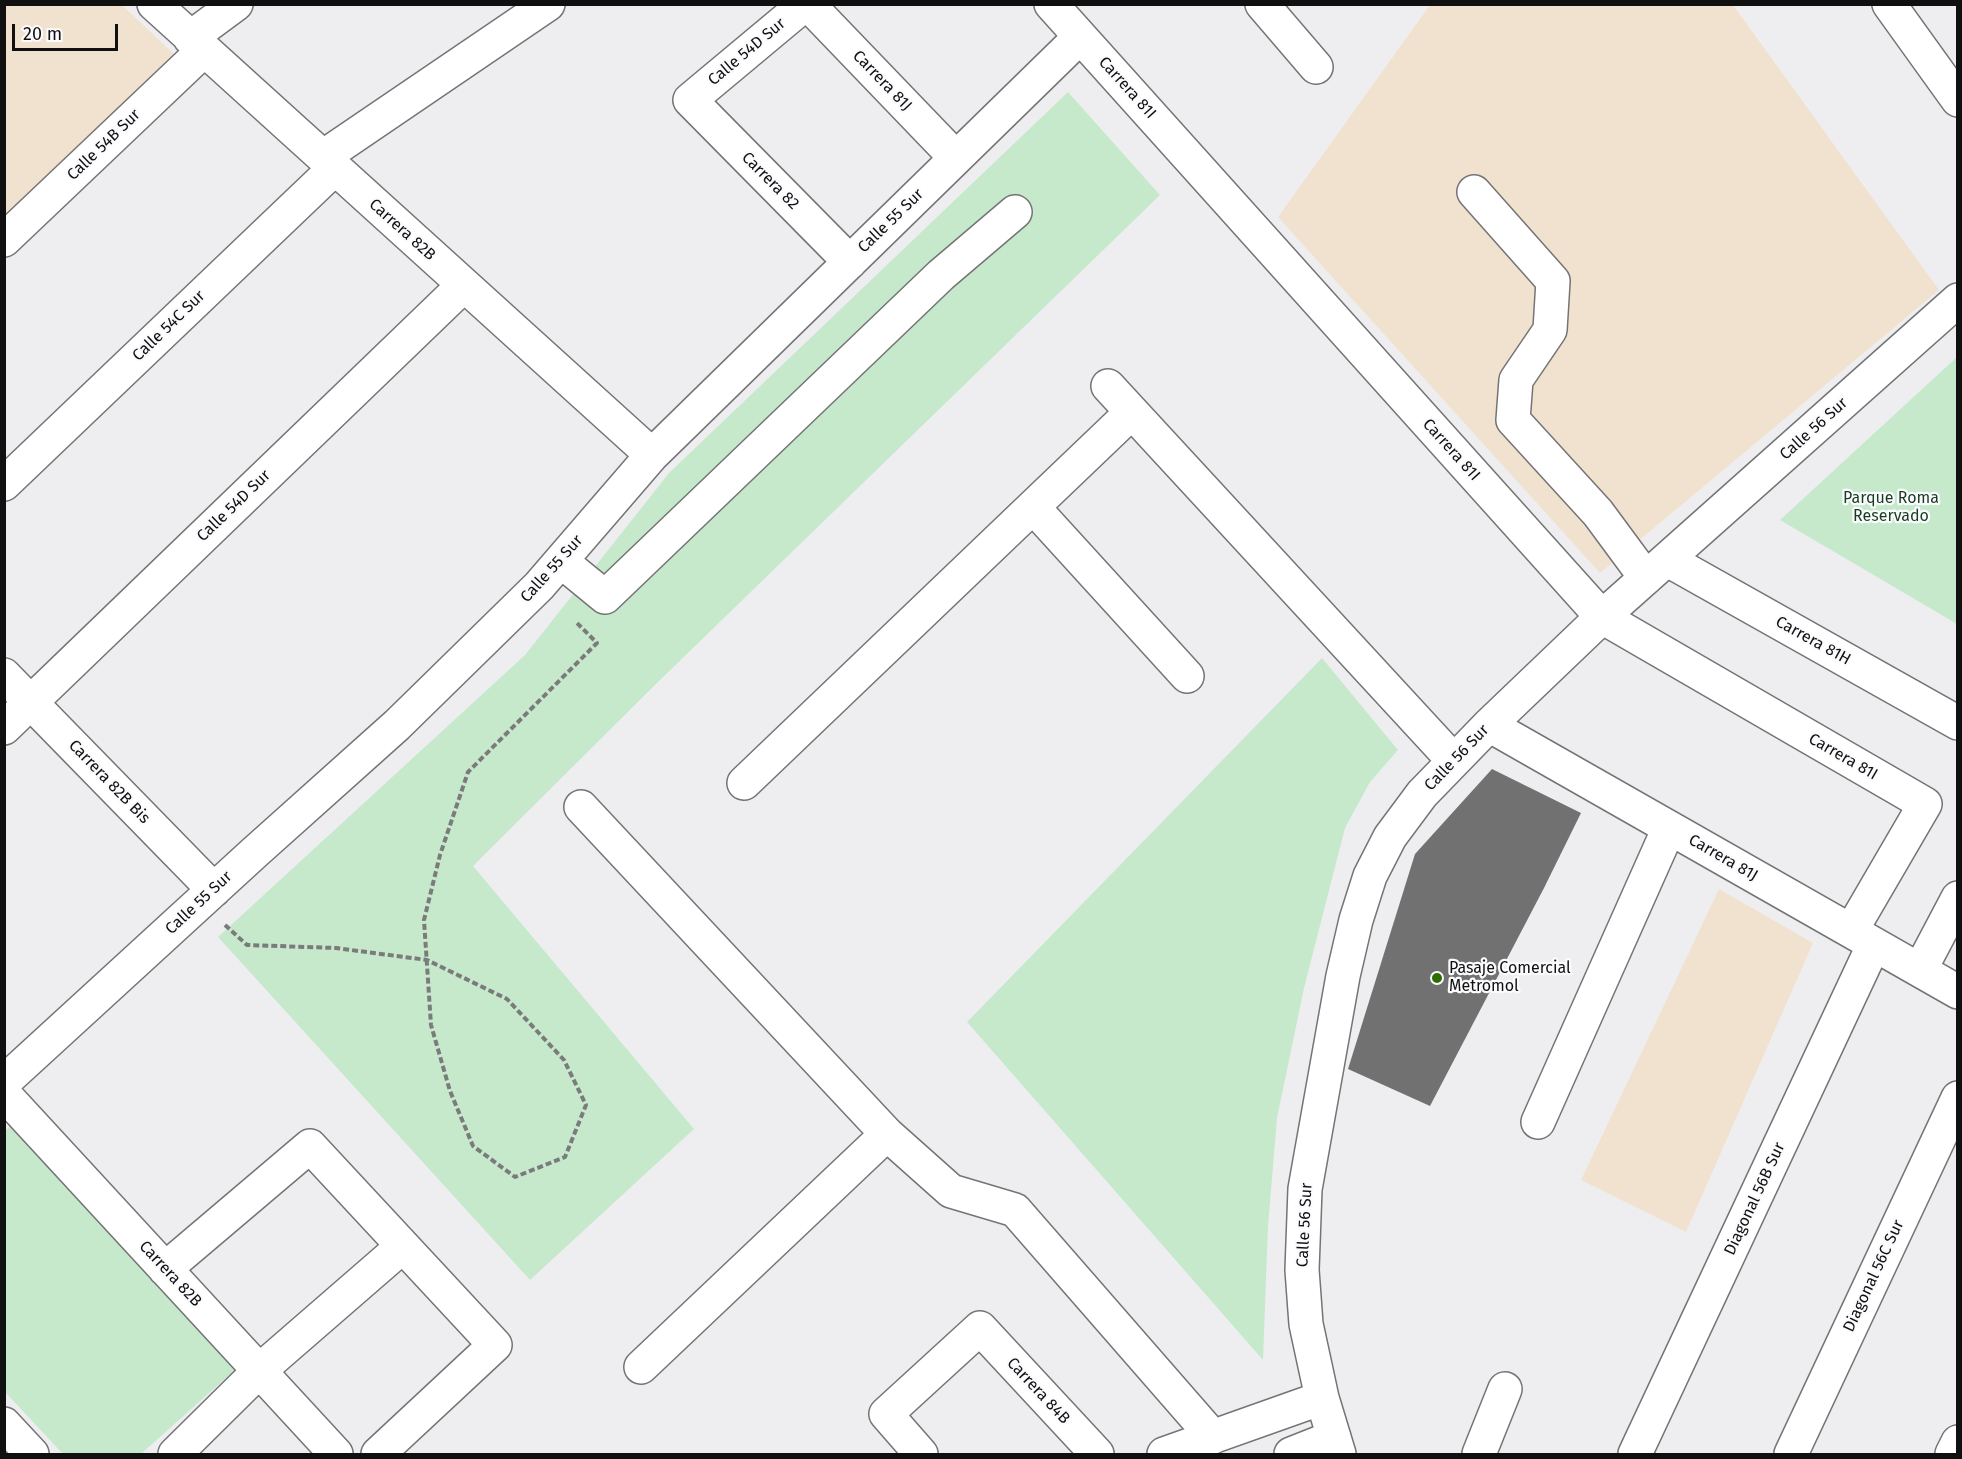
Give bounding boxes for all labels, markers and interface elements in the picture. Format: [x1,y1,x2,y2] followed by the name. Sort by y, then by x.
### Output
[15,12,122,50] scale bar
[704,14,790,90] street label: Calle 54D Sur
[23,23,62,45] text: 20 m
[848,47,916,115] street label: Carrera 81J
[1094,53,1160,123] street label: Carrera 81I
[63,105,145,185] street label: Calle 54B Sur
[737,148,803,214] street label: Carrera 82
[854,185,928,257] street label: Calle 55 Sur
[365,195,439,265] street label: Carrera 82B
[129,287,209,365] street label: Calle 54C Sur
[1776,394,1852,464] street label: Calle 56 Sur
[1418,415,1484,485] street label: Carrera 81I
[193,466,275,546] street label: Calle 54D Sur
[1843,489,1939,527] park label: Parque Roma Reservado
[517,531,587,607] street label: Calle 55 Sur
[1772,613,1854,669] street label: Carrera 81H
[1421,721,1493,795] street label: Calle 56 Sur
[1805,730,1881,784] street label: Carrera 81I
[64,736,154,828] street label: Carrera 82B Bis
[1685,830,1761,886] street label: Carrera 81J
[162,867,236,939] street label: Calle 55 Sur
[1449,959,1571,997] place label: Pasaje Comercial Metromol
[1430,971,1444,985] marker: Pasaje Comercial Metromol
[1720,1140,1790,1258] street label: Diagonal 56B Sur
[1293,1182,1317,1268] street label: Calle 56 Sur
[1840,1217,1908,1335] street label: Diagonal 56C Sur
[135,1237,205,1311] street label: Carrera 82B
[1002,1354,1074,1428] street label: Carrera 84B

